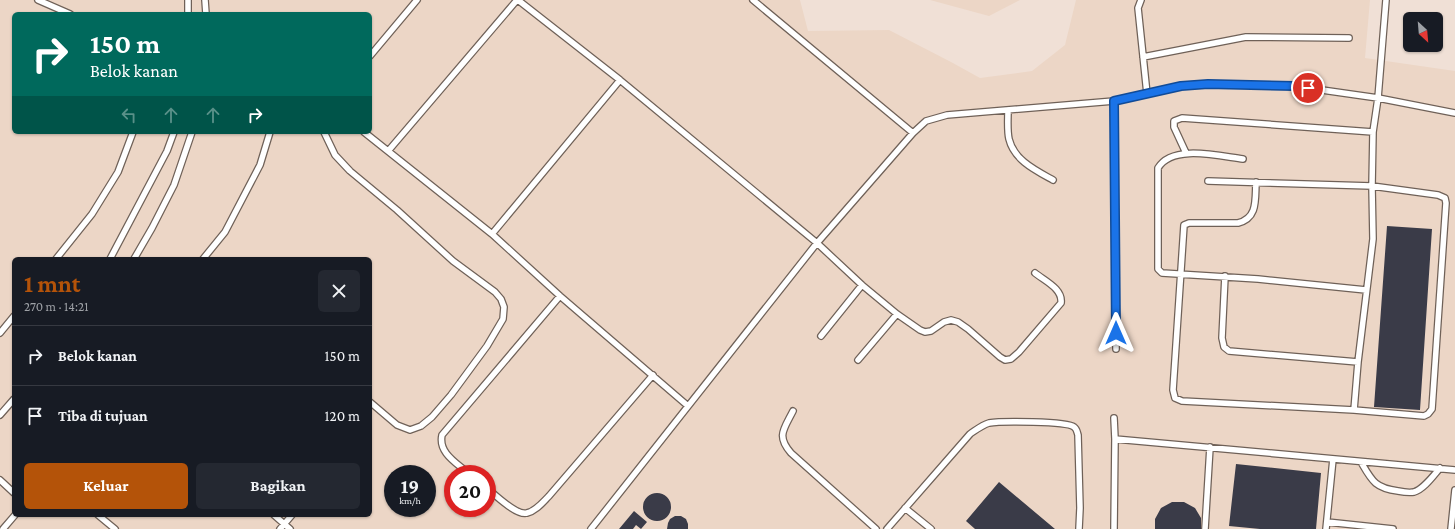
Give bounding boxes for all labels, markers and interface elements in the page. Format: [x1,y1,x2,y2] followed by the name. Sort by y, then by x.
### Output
[1403,12,1443,52] north arrow
[1403,12,1443,52] map controls
[24,28,76,80] icon: right
[90,28,160,59] text: 150 m
[90,61,178,81] text: Belok kanan
[1291,71,1325,105] pin
[1297,77,1319,99] icon: arrive
[118,104,140,126] icon: left
[160,104,182,126] icon: ahead
[202,104,224,126] icon: ahead
[244,104,266,126] icon: right
[24,270,80,297] text: 1 mnt
[318,270,360,312] button: close
[24,299,88,314] text: 270 m · 14:21
[1095,312,1137,354] position arrow
[24,345,46,367] icon: right
[58,348,137,364] text: Belok kanan
[325,348,360,364] text: 150 m
[24,405,46,427] icon: arrive
[58,408,148,424] text: Tiba di tujuan
[325,408,360,424] text: 120 m
[24,463,188,509] button: Keluar
[196,463,360,509] button: Bagikan
[444,465,496,517] speed limit sign: 20
[401,475,419,497] text: 19
[399,495,421,506] text: km/h

